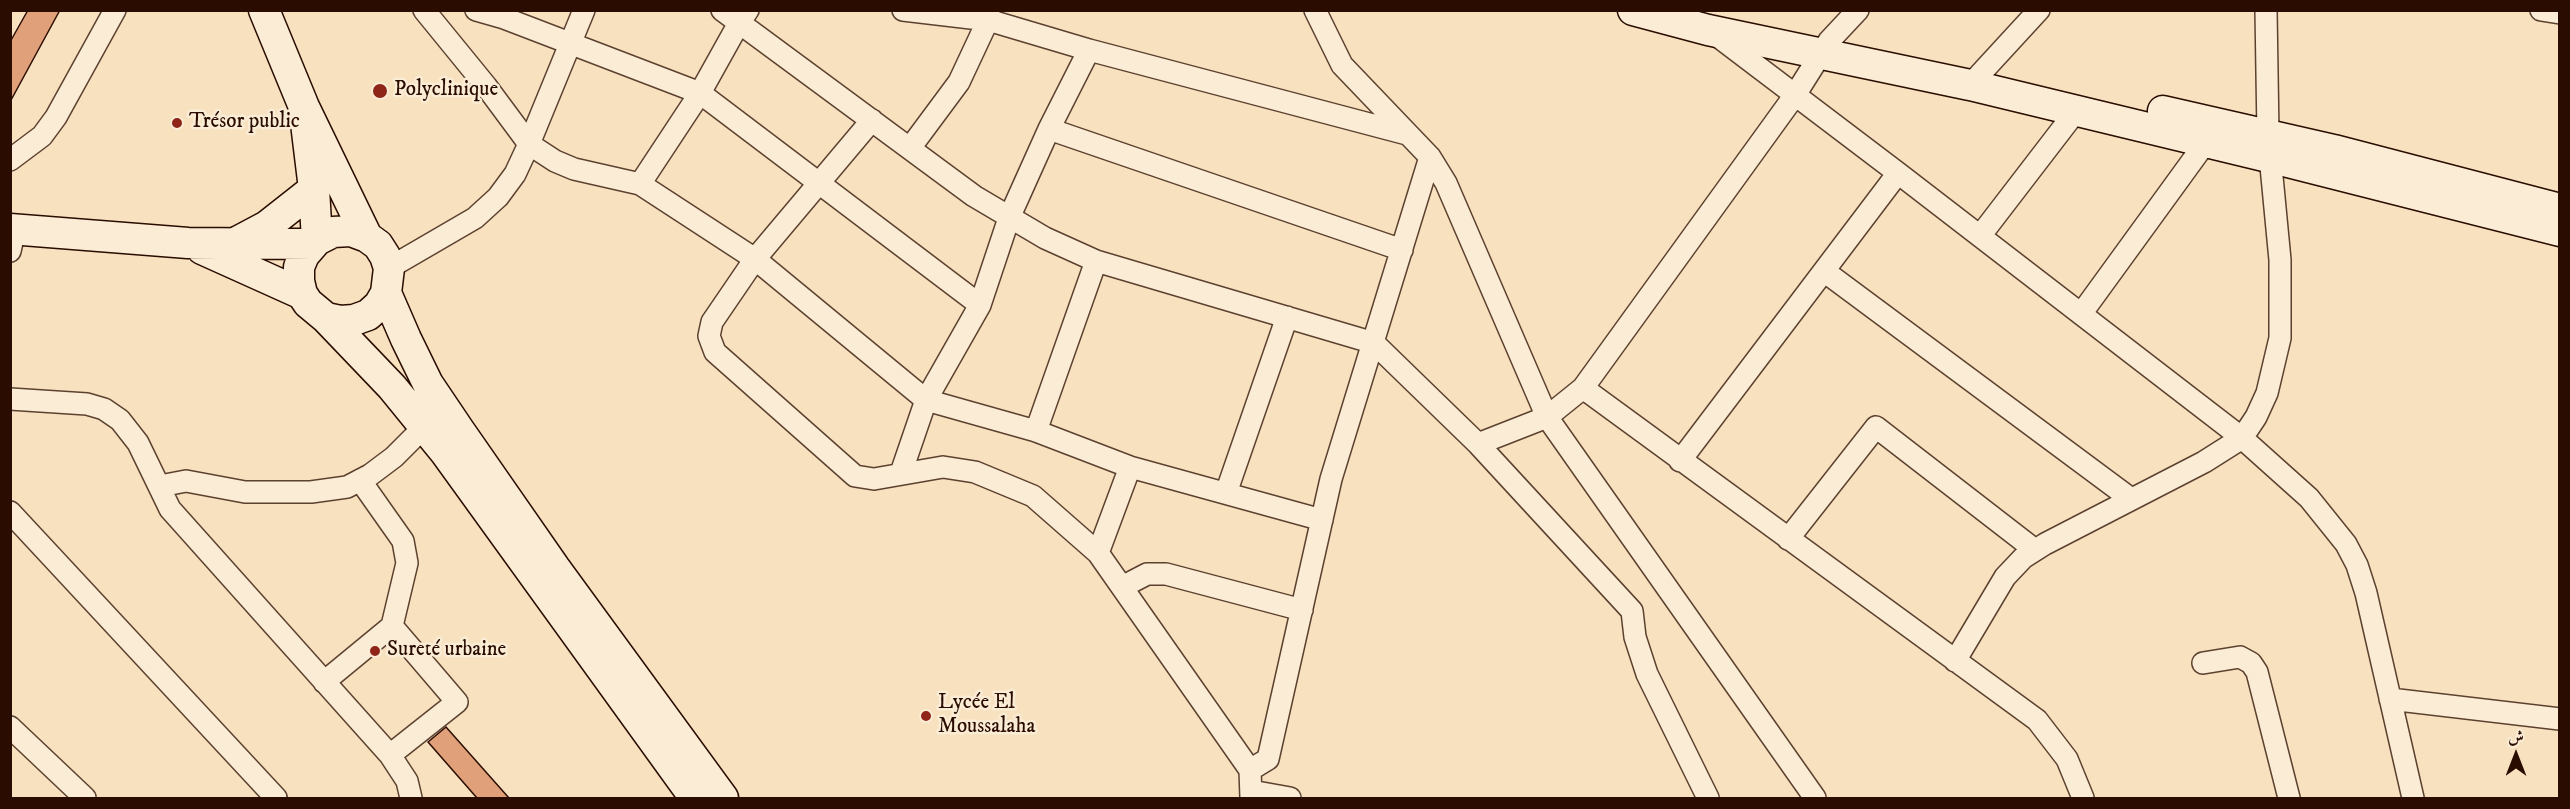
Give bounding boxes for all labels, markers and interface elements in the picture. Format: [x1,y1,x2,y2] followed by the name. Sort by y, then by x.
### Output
[394,78,498,104] place label: Polyclinique
[371,82,389,100] marker: Polyclinique
[189,110,300,136] place label: Trésor public
[170,116,184,130] marker: Trésor public
[387,638,506,664] place label: Sureté urbaine
[368,644,382,658] marker: Sureté urbaine
[938,691,1035,741] place label: Lycée El Moussalaha
[919,709,933,723] marker: Lycée El Moussalaha
[2486,725,2546,785] north arrow
[2508,727,2524,747] text: ش

